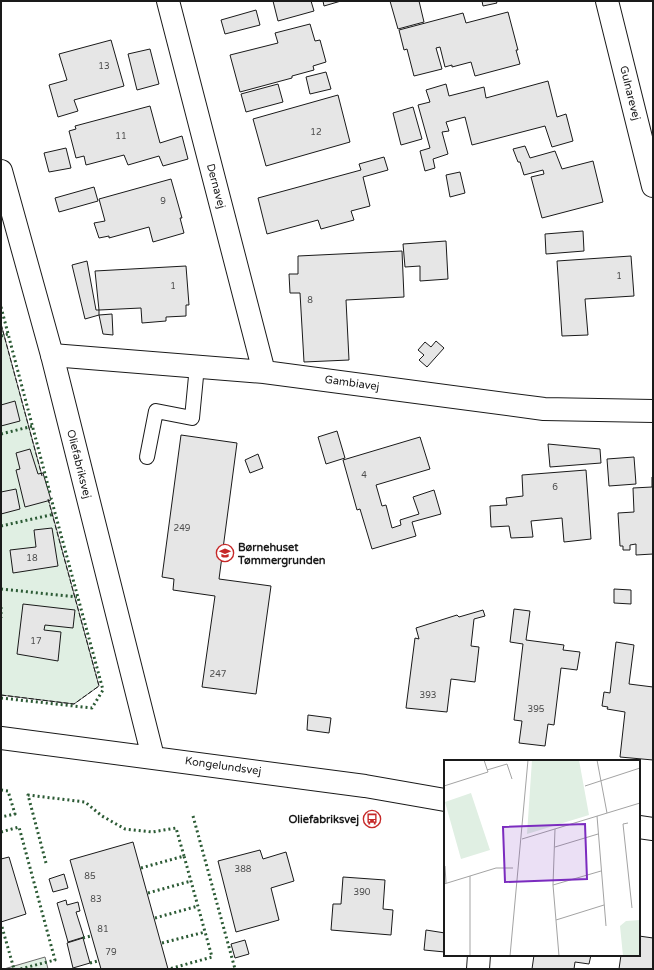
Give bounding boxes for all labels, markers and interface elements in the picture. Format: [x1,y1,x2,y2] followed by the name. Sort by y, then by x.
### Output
[98,61,110,72] house number: 13
[617,64,643,122] street label: Gulnarevej
[310,127,322,138] house number: 12
[115,131,127,142] house number: 11
[204,162,228,210] street label: Dernavej
[160,196,166,207] house number: 9
[616,271,622,282] house number: 1
[170,281,176,292] house number: 1
[307,295,313,306] house number: 8
[324,373,380,393] street label: Gambiavej
[64,428,94,500] street label: Oliefabriksvej
[361,470,367,481] house number: 4
[552,482,558,493] house number: 6
[174,523,191,534] house number: 249
[237,541,326,568] place label: Børnehuset Tømmergrunden
[215,543,235,563] school or university icon: Børnehuset Tømmergrunden
[26,553,38,564] house number: 18
[30,636,42,647] house number: 17
[210,669,227,680] house number: 247
[420,690,436,701] house number: 393
[528,704,545,715] house number: 395
[184,754,262,778] street label: Kongelundsvej
[444,760,640,956] inset map
[362,809,382,829] bus stop icon: Oliefabriksvej
[288,813,359,827] place label: Oliefabriksvej
[235,864,252,875] house number: 388
[84,871,96,882] house number: 85
[354,887,371,898] house number: 390
[90,894,102,905] house number: 83
[97,924,109,935] house number: 81
[105,947,117,958] house number: 79

